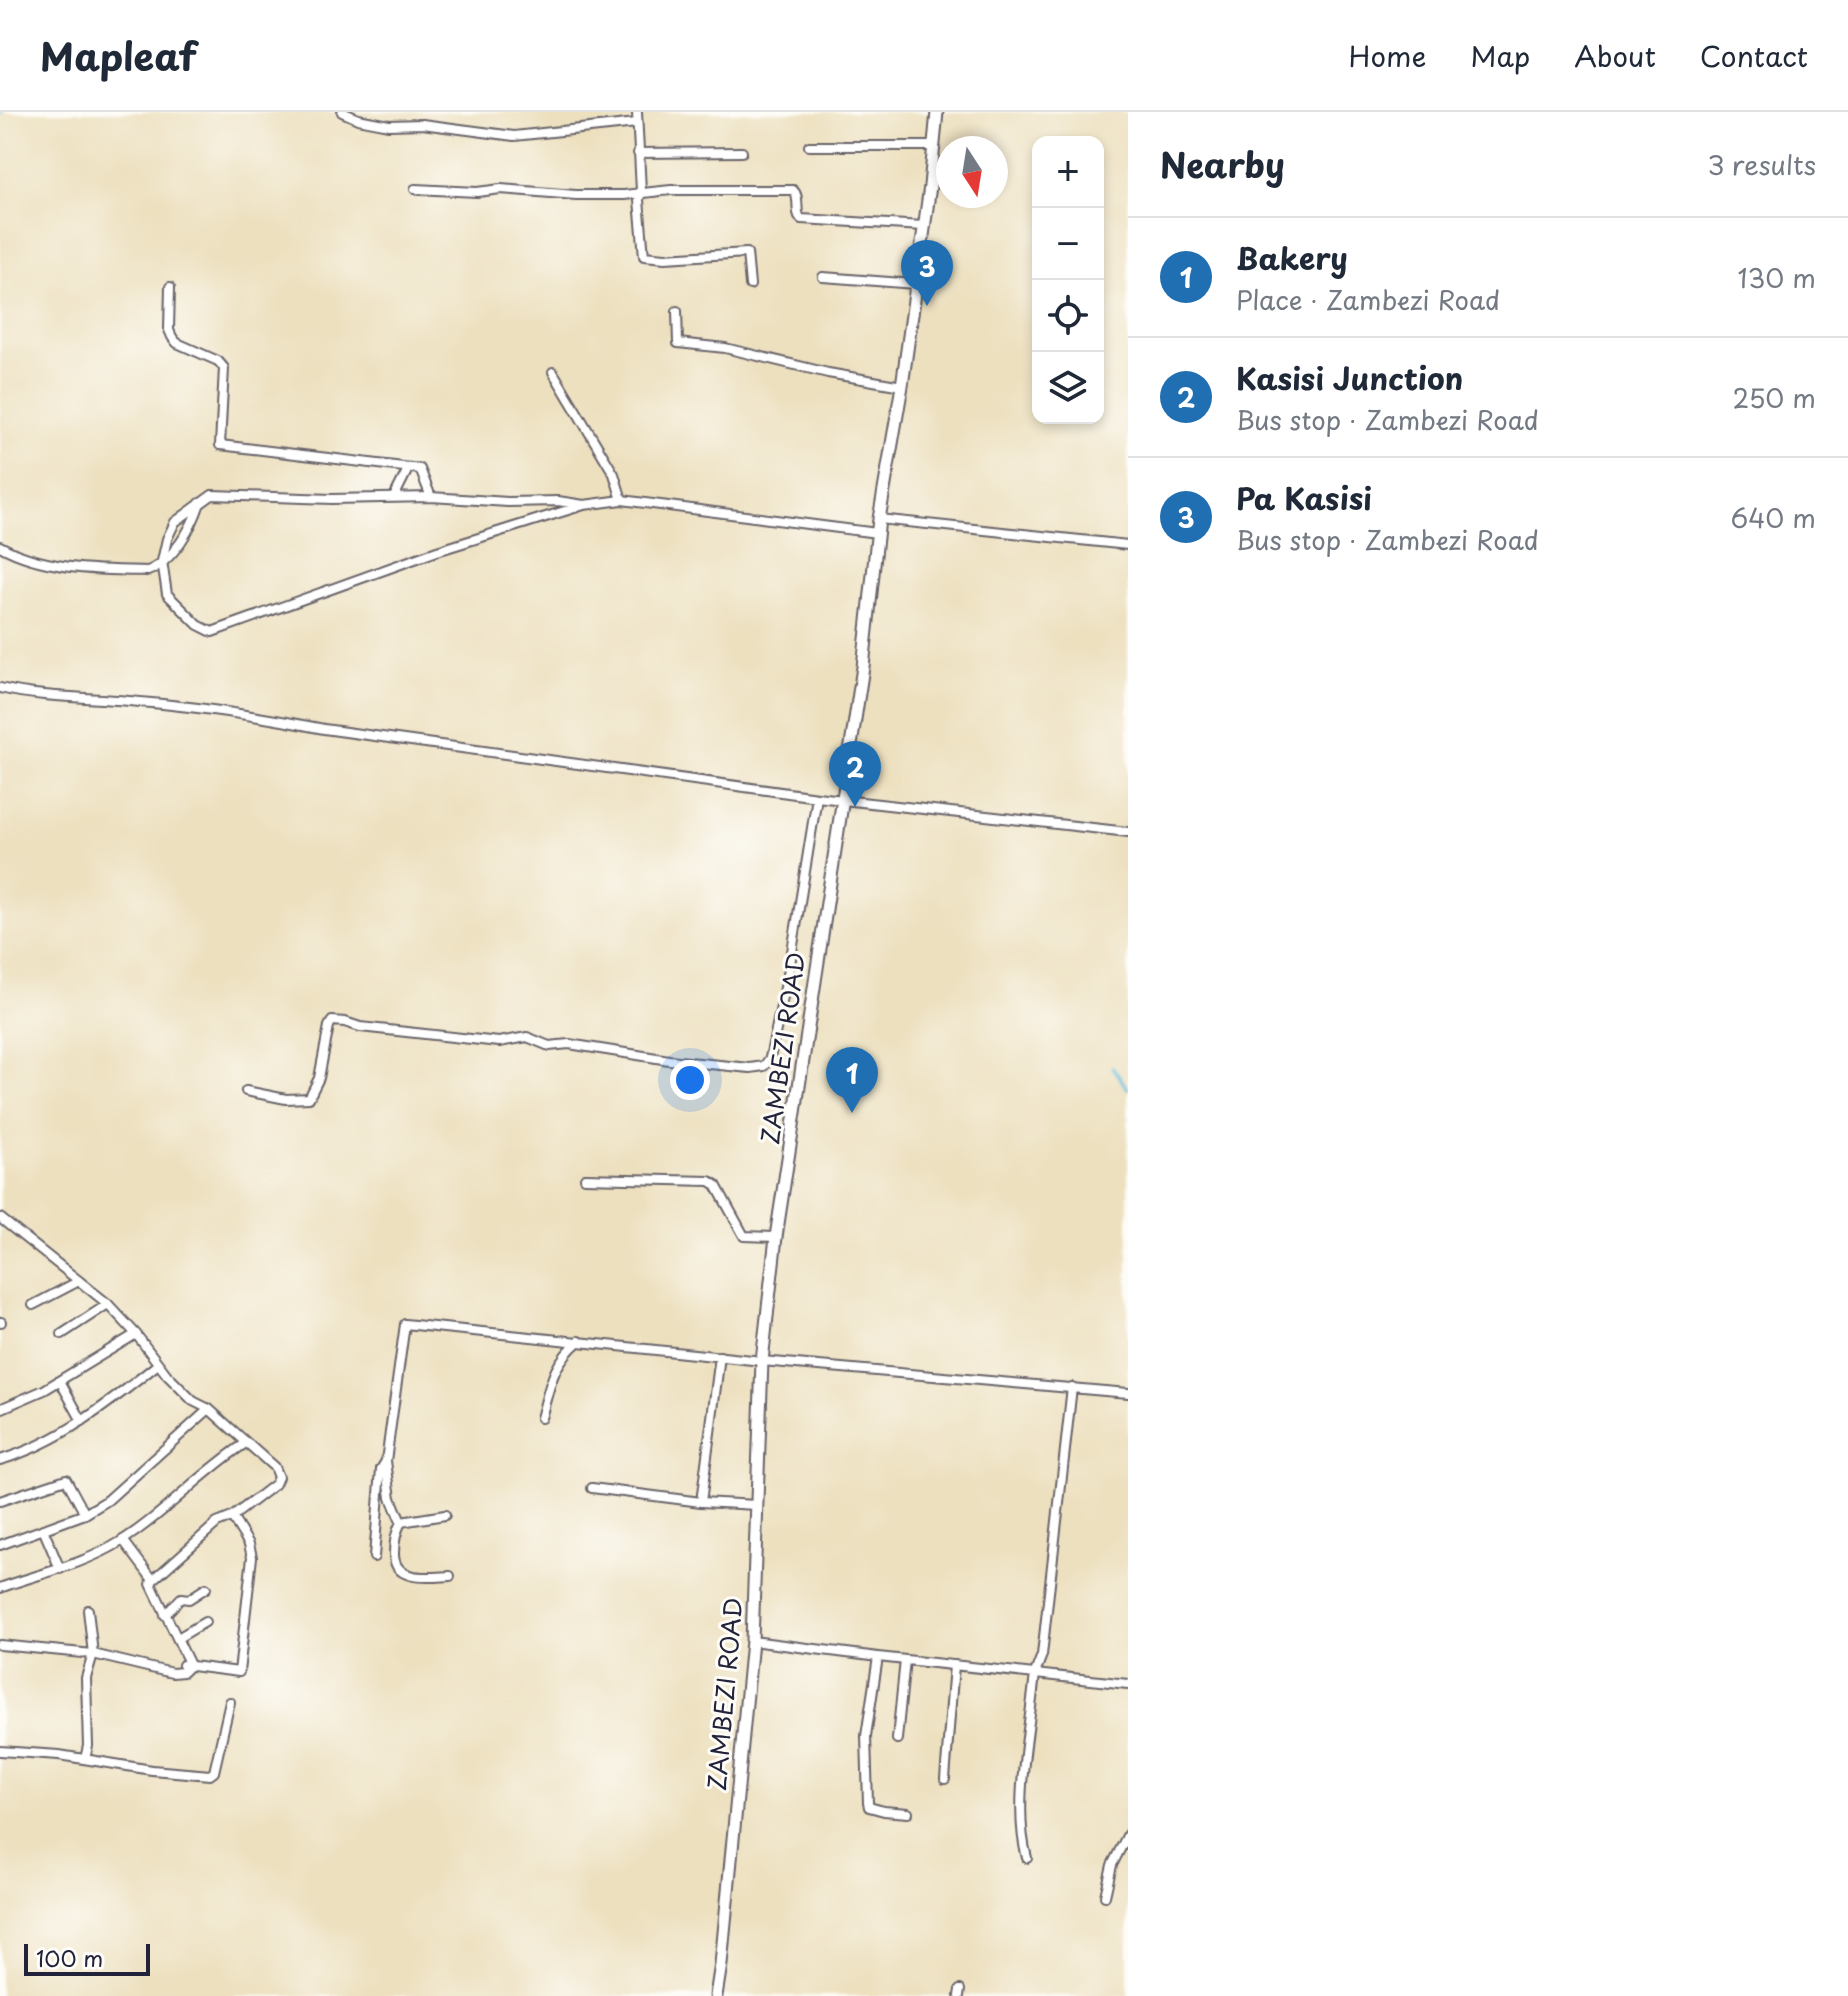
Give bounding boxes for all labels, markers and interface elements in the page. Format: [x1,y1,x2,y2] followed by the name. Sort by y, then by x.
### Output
[40,27,197,84] text: Mapleaf
[1348,34,1426,77] text: Home
[1470,34,1530,77] text: Map
[1574,34,1656,77] text: About
[1700,34,1808,77] text: Contact
[936,136,1008,208] north arrow
[1032,136,1104,424] map controls
[1032,136,1104,208] button: +
[1160,138,1285,190] text: Nearby
[1708,145,1816,184] text: 3 results
[1032,208,1104,280] button: −
[1236,235,1348,280] text: Bakery
[901,240,953,306] pin: 3
[1180,258,1192,297] text: 1
[1737,258,1816,297] text: 130 m
[1032,280,1104,352] button: locate
[1236,280,1500,319] text: Place · Zambezi Road
[1032,352,1104,424] button: layers
[1236,355,1463,400] text: Kasisi Junction
[1177,378,1195,417] text: 2
[1732,378,1816,417] text: 250 m
[1236,400,1539,439] text: Bus stop · Zambezi Road
[1236,475,1372,520] text: Pa Kasisi
[1177,498,1195,537] text: 3
[1730,498,1816,537] text: 640 m
[1236,520,1539,559] text: Bus stop · Zambezi Road
[829,741,881,807] pin: 2
[751,950,813,1146] street label: ZAMBEZI ROAD
[826,1047,878,1113] pin: 1
[670,1060,710,1100] your location
[698,1596,750,1792] street label: ZAMBEZI ROAD
[24,1940,150,1976] scale bar
[36,1941,103,1974] text: 100 m

